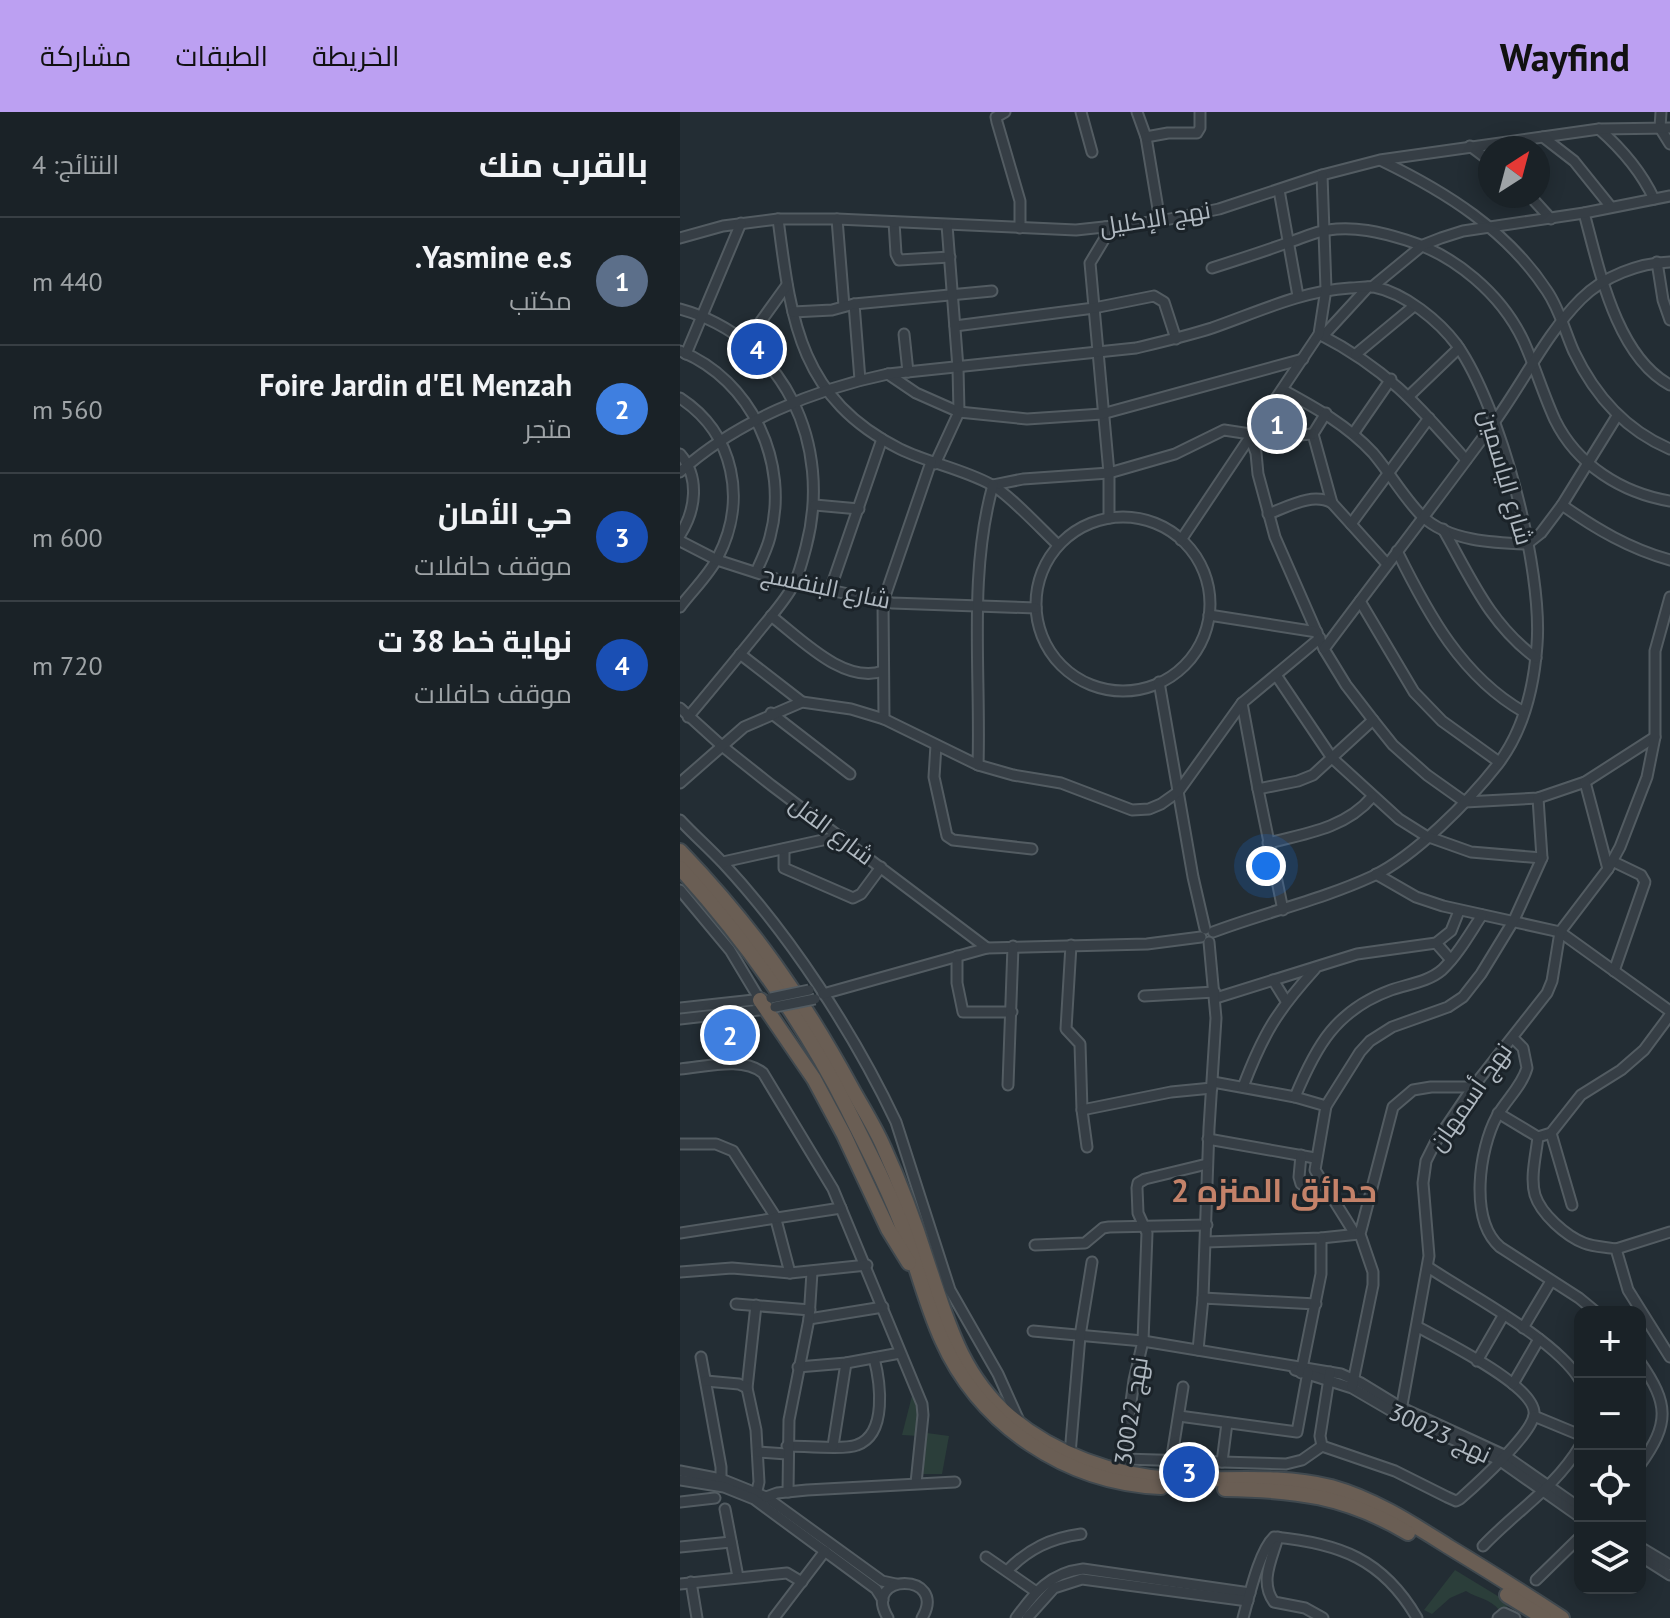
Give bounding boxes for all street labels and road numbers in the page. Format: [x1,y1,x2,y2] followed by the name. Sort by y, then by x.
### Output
[1097,194,1213,243] street label: نهج الإكليل
[1471,405,1540,549] street label: شارع الياسمين
[758,558,893,617] street label: شارع البنفسج
[783,788,880,873] street label: شارع الفل
[1421,1037,1519,1158] street label: نهج أسمهان
[1107,1355,1156,1467] street label: نهج 30022
[1384,1396,1496,1471] street label: نهج 30023

